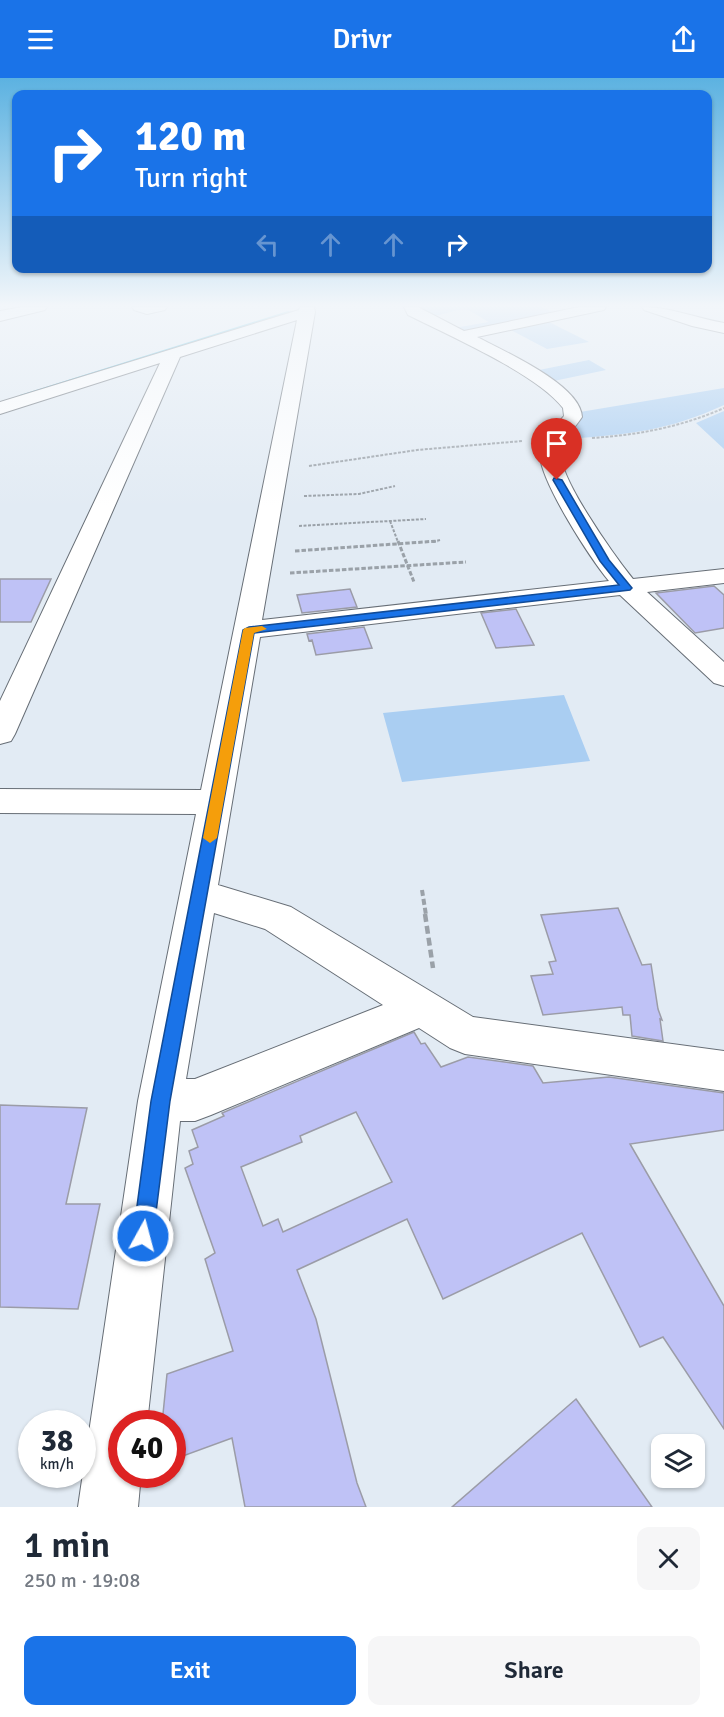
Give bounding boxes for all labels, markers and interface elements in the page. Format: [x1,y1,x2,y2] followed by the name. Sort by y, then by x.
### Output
[24,23,57,56] icon: menu
[332,23,392,56] text: Drivr
[667,23,700,56] icon: share
[135,111,246,162] text: 120 m
[36,114,114,192] icon: right
[135,162,248,195] text: Turn right
[251,228,284,261] icon: left
[314,228,347,261] icon: ahead
[377,228,410,261] icon: ahead
[440,228,473,261] icon: right
[531,418,582,480] pin
[540,427,573,460] icon: arrive
[111,1204,175,1268] position arrow
[108,1410,186,1488] speed limit sign: 40
[41,1423,73,1460] text: 38
[651,1434,705,1488] map controls
[651,1434,705,1488] button: layers
[40,1455,74,1473] text: km/h
[24,1523,110,1568] text: 1 min
[637,1527,700,1590] button: close
[24,1568,140,1593] text: 250 m · 19:08
[24,1636,356,1705] button: Exit
[368,1636,700,1705] button: Share

